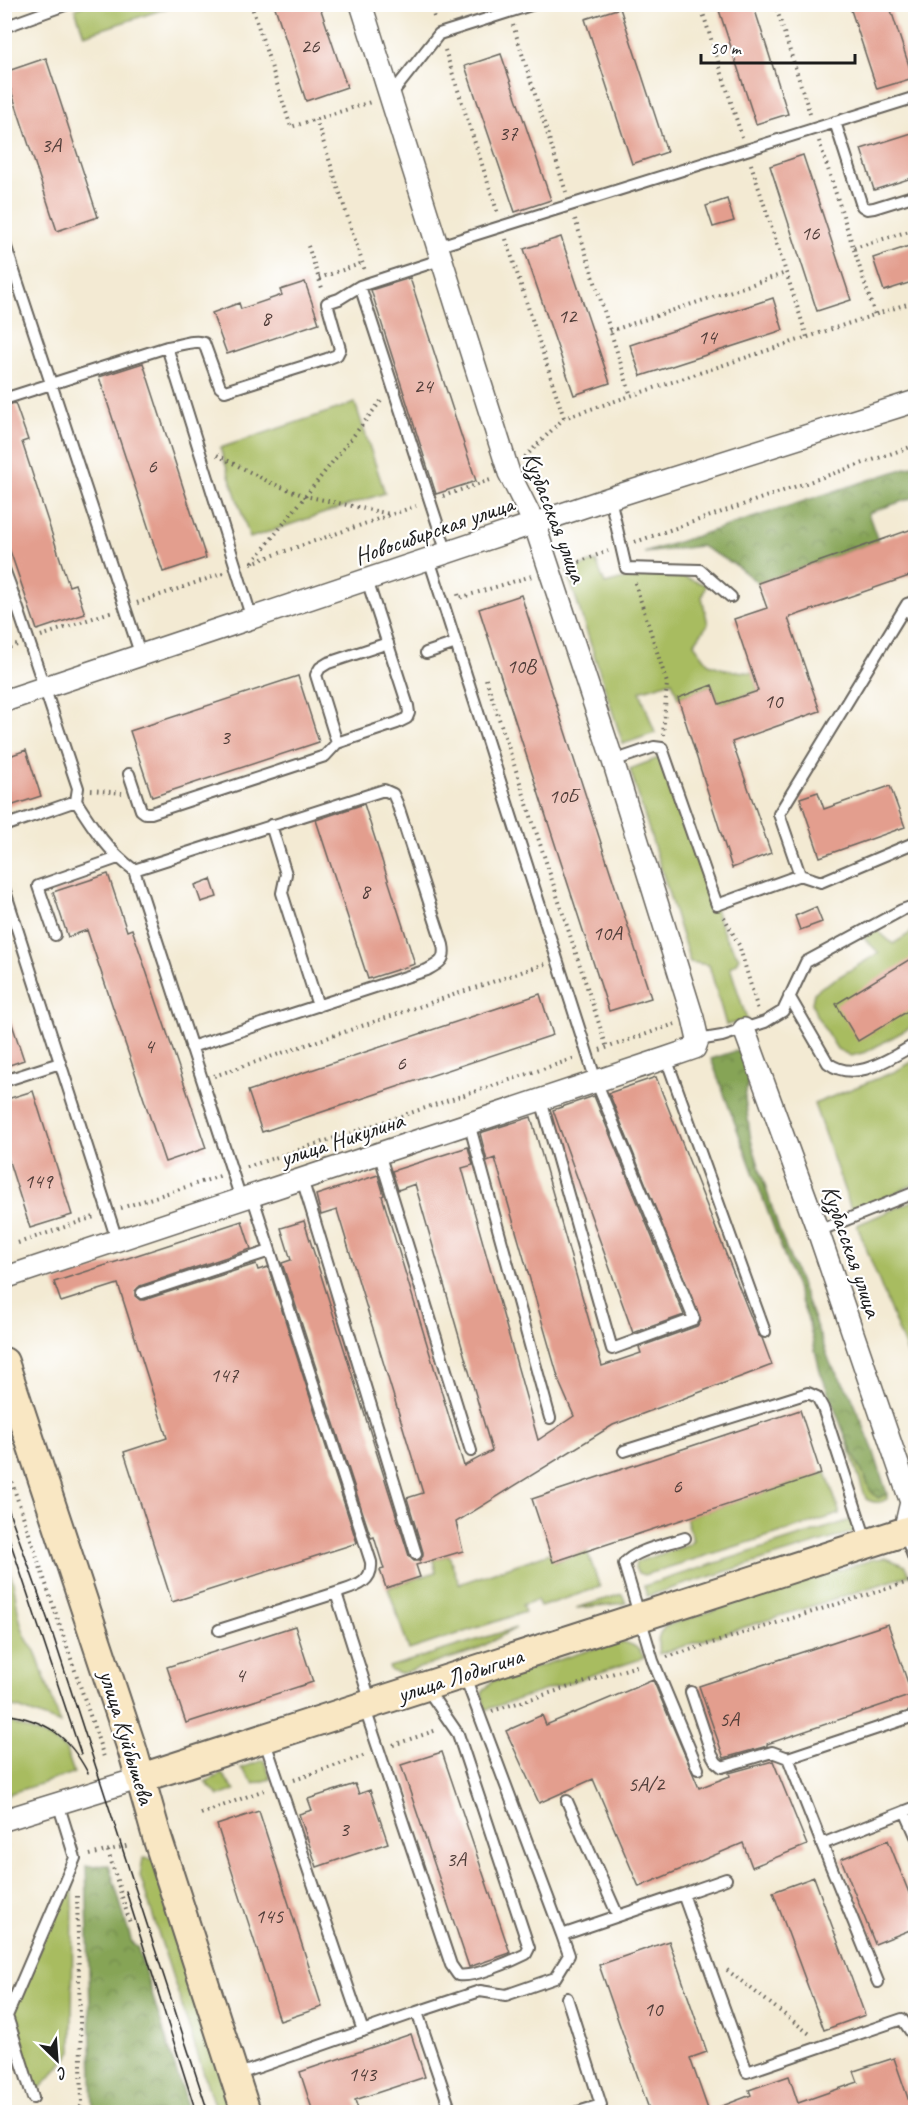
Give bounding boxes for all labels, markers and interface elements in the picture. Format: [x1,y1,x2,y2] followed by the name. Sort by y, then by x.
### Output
[701,27,856,65] scale bar
[301,33,320,59] house number: 26
[710,37,743,59] text: 50 m
[499,120,519,146] house number: 37
[41,132,62,158] house number: 3А
[801,220,820,246] house number: 16
[558,303,578,329] house number: 12
[261,305,273,331] house number: 8
[698,324,719,350] house number: 14
[414,373,435,399] house number: 24
[515,447,594,588] street label: Кузбасская улица
[147,453,157,479] house number: 6
[350,488,520,571] street label: Новосибирская улица
[506,653,538,679] house number: 10В
[764,688,784,714] house number: 10
[220,724,231,750] house number: 3
[548,783,581,809] house number: 10Б
[360,878,372,904] house number: 8
[592,920,623,946] house number: 10А
[144,1033,156,1059] house number: 4
[396,1050,406,1076] house number: 6
[274,1104,409,1174] street label: улица Никулина
[24,1168,54,1194] house number: 149
[814,1181,889,1323] street label: Кузбасская улица
[210,1362,240,1388] house number: 147
[672,1473,682,1499] house number: 6
[392,1640,528,1710] street label: улица Лодыгина
[235,1662,247,1688] house number: 4
[92,1664,162,1809] street label: улица Куйбышева
[719,1706,740,1732] house number: 5А
[628,1771,666,1797] house number: 5А/2
[339,1816,350,1842] house number: 3
[446,1846,467,1872] house number: 3А
[255,1903,285,1929] house number: 145
[644,1996,664,2022] house number: 10
[27,2030,87,2090] north arrow
[348,2061,378,2087] house number: 143
[53,2062,71,2084] text: С

